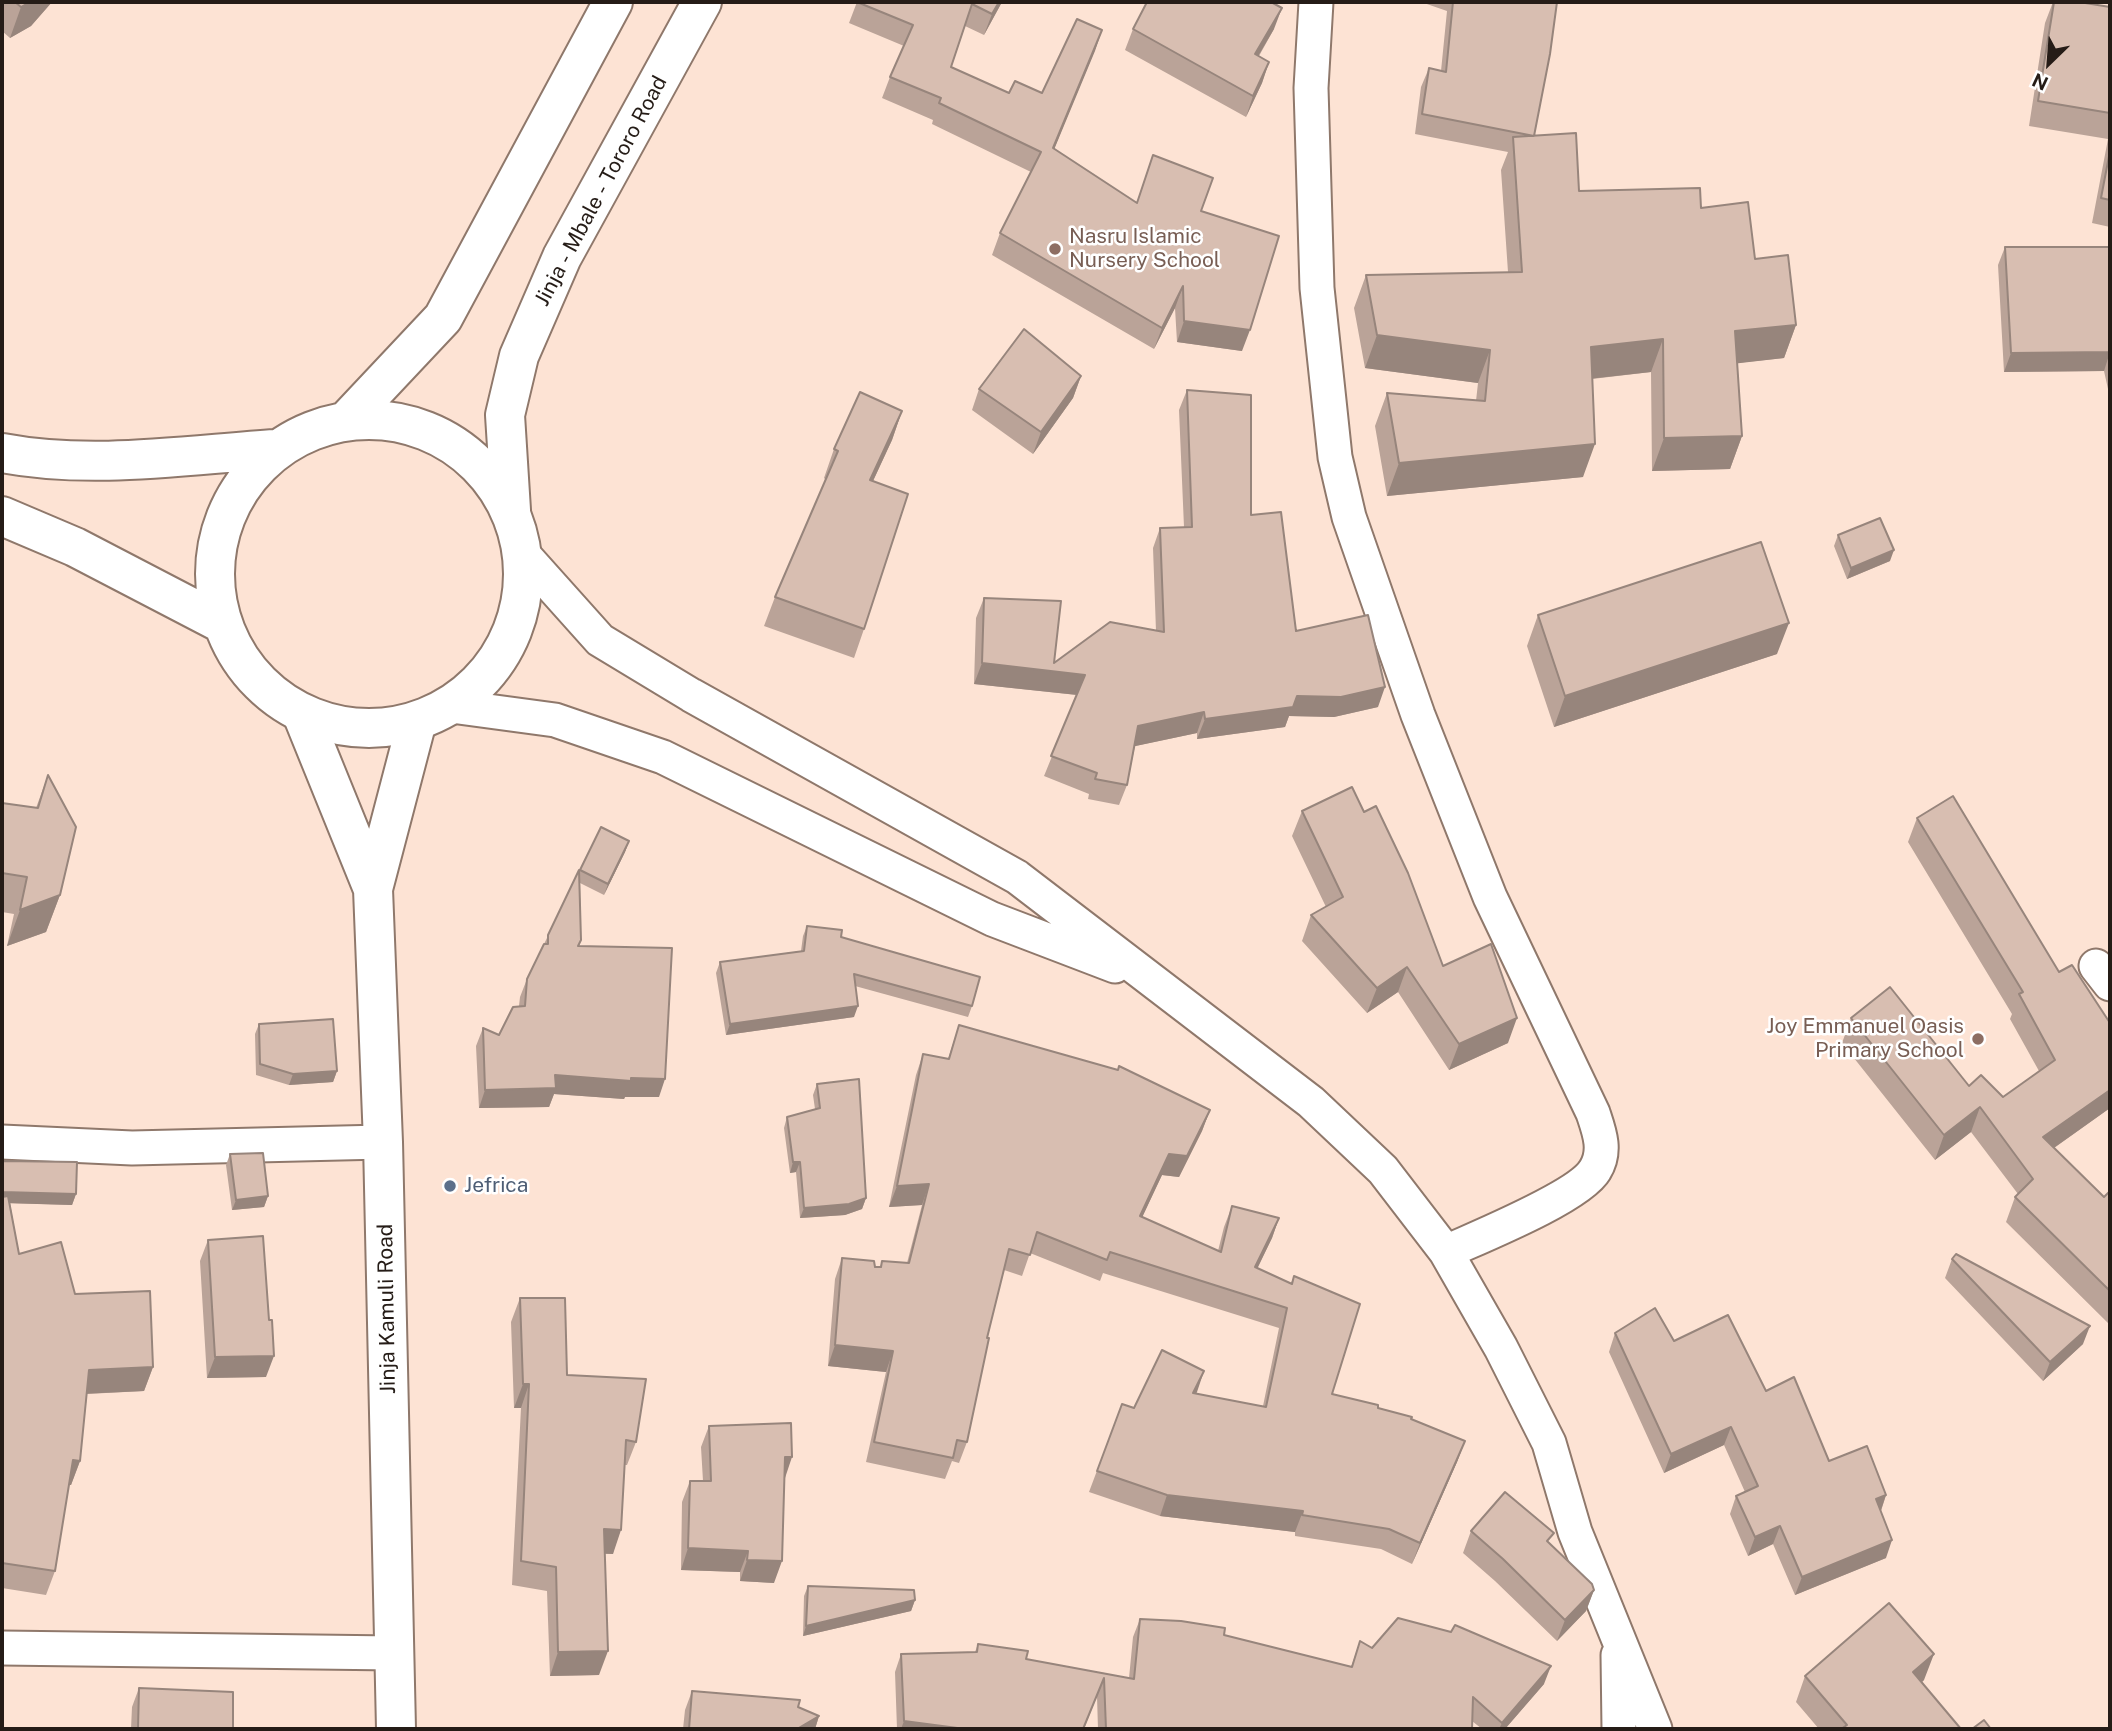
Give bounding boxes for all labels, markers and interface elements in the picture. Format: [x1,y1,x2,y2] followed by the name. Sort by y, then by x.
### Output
[2014,28,2084,98] north arrow
[2029,69,2052,95] text: N
[530,72,672,310] street label: Jinja - Mbale - Tororo Road
[1069,224,1220,274] place label: Nasru Islamic Nursery School
[1047,241,1063,257] marker: Nasru Islamic Nursery School
[1766,1014,1964,1064] place label: Joy Emmanuel Oasis Primary School
[1970,1031,1986,1047] marker: Joy Emmanuel Oasis Primary School
[464,1173,528,1199] place label: Jefrica
[442,1178,458,1194] marker: Jefrica
[373,1224,401,1394] street label: Jinja Kamuli Road

